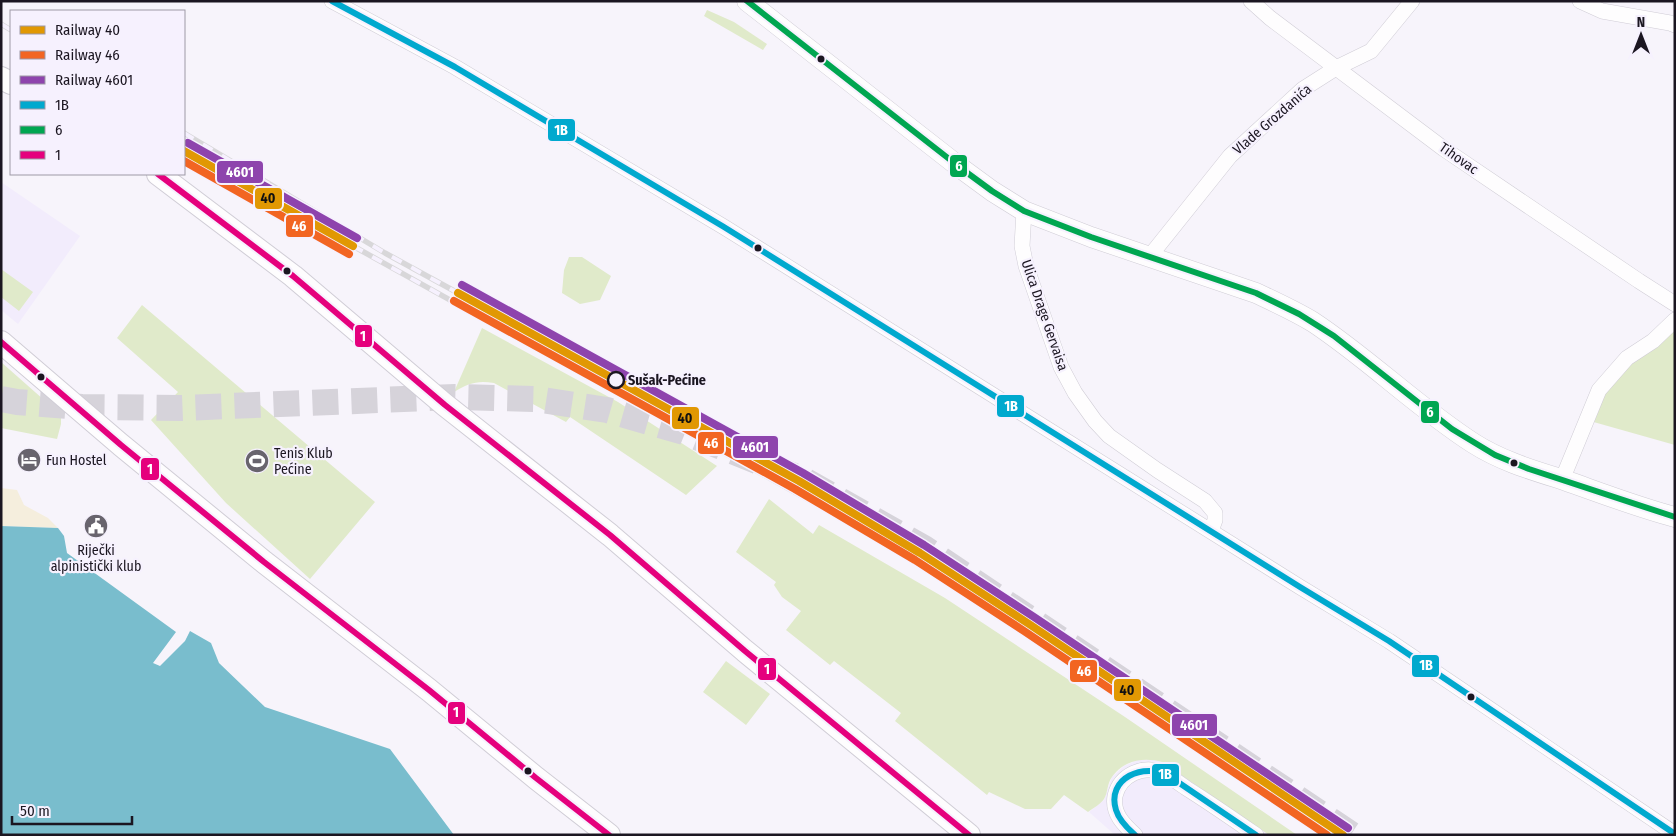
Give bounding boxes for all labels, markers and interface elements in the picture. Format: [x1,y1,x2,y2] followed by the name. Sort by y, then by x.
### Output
[10,10,185,175] legend
[1616,10,1666,60] north arrow
[1637,14,1645,31] text: N
[55,21,120,39] text: Railway 40
[55,46,120,64] text: Railway 46
[816,54,826,64] unlabelled marker
[55,71,133,89] text: Railway 4601
[1230,81,1315,158] street label: Vlade Grozdanića
[55,96,69,114] text: 1B
[547,118,576,142] line badge: 1B
[55,121,62,139] text: 6
[554,122,568,139] text: 1B
[1436,139,1481,178] street label: Tihovac
[55,146,61,164] text: 1
[949,154,968,178] line badge: 6
[955,158,963,175] text: 6
[216,160,264,184] line badge: 4601
[226,164,254,181] text: 4601
[254,187,283,210] line badge: 40
[261,190,276,207] text: 40
[285,214,314,238] line badge: 46
[292,218,306,235] text: 46
[753,243,763,253] unlabelled marker
[1018,257,1072,373] street label: Ulica Drage Gervaisa
[282,266,292,276] unlabelled marker
[354,324,373,348] line badge: 1
[360,328,366,345] text: 1
[607,371,625,389] marker: Sušak-Pećine
[36,372,46,382] unlabelled marker
[628,372,706,389] place label: Sušak-Pećine
[996,394,1025,418] line badge: 1B
[1004,398,1018,415] text: 1B
[1420,400,1440,424] line badge: 6
[1426,404,1434,421] text: 6
[671,406,700,430] line badge: 40
[678,410,693,427] text: 40
[697,431,725,455] line badge: 46
[704,435,718,452] text: 46
[732,435,779,459] line badge: 4601
[741,439,769,456] text: 4601
[274,445,333,478] place label: Tenis Klub Pećine
[16,447,42,473] hotel icon: Fun Hostel
[244,448,270,474] sports icon: Tenis Klub Pećine
[46,452,107,469] place label: Fun Hostel
[140,457,160,481] line badge: 1
[1509,458,1519,468] unlabelled marker
[147,461,153,478] text: 1
[83,513,109,539] public building icon: Riječki alpinistički klub
[51,542,141,575] place label: Riječki alpinistički klub
[1411,654,1440,678] line badge: 1B
[757,657,777,681] line badge: 1
[1419,657,1433,674] text: 1B
[1069,659,1098,683] line badge: 46
[764,661,770,678] text: 1
[1077,663,1091,680] text: 46
[1113,678,1142,702] line badge: 40
[1120,682,1135,699] text: 40
[1466,692,1476,702] unlabelled marker
[447,701,466,725] line badge: 1
[453,704,459,721] text: 1
[1171,713,1218,737] line badge: 4601
[1180,717,1208,734] text: 4601
[1151,763,1180,787] line badge: 1B
[523,766,533,776] unlabelled marker
[1158,766,1172,783] text: 1B
[12,794,132,826] scale bar
[20,802,50,820] text: 50 m

